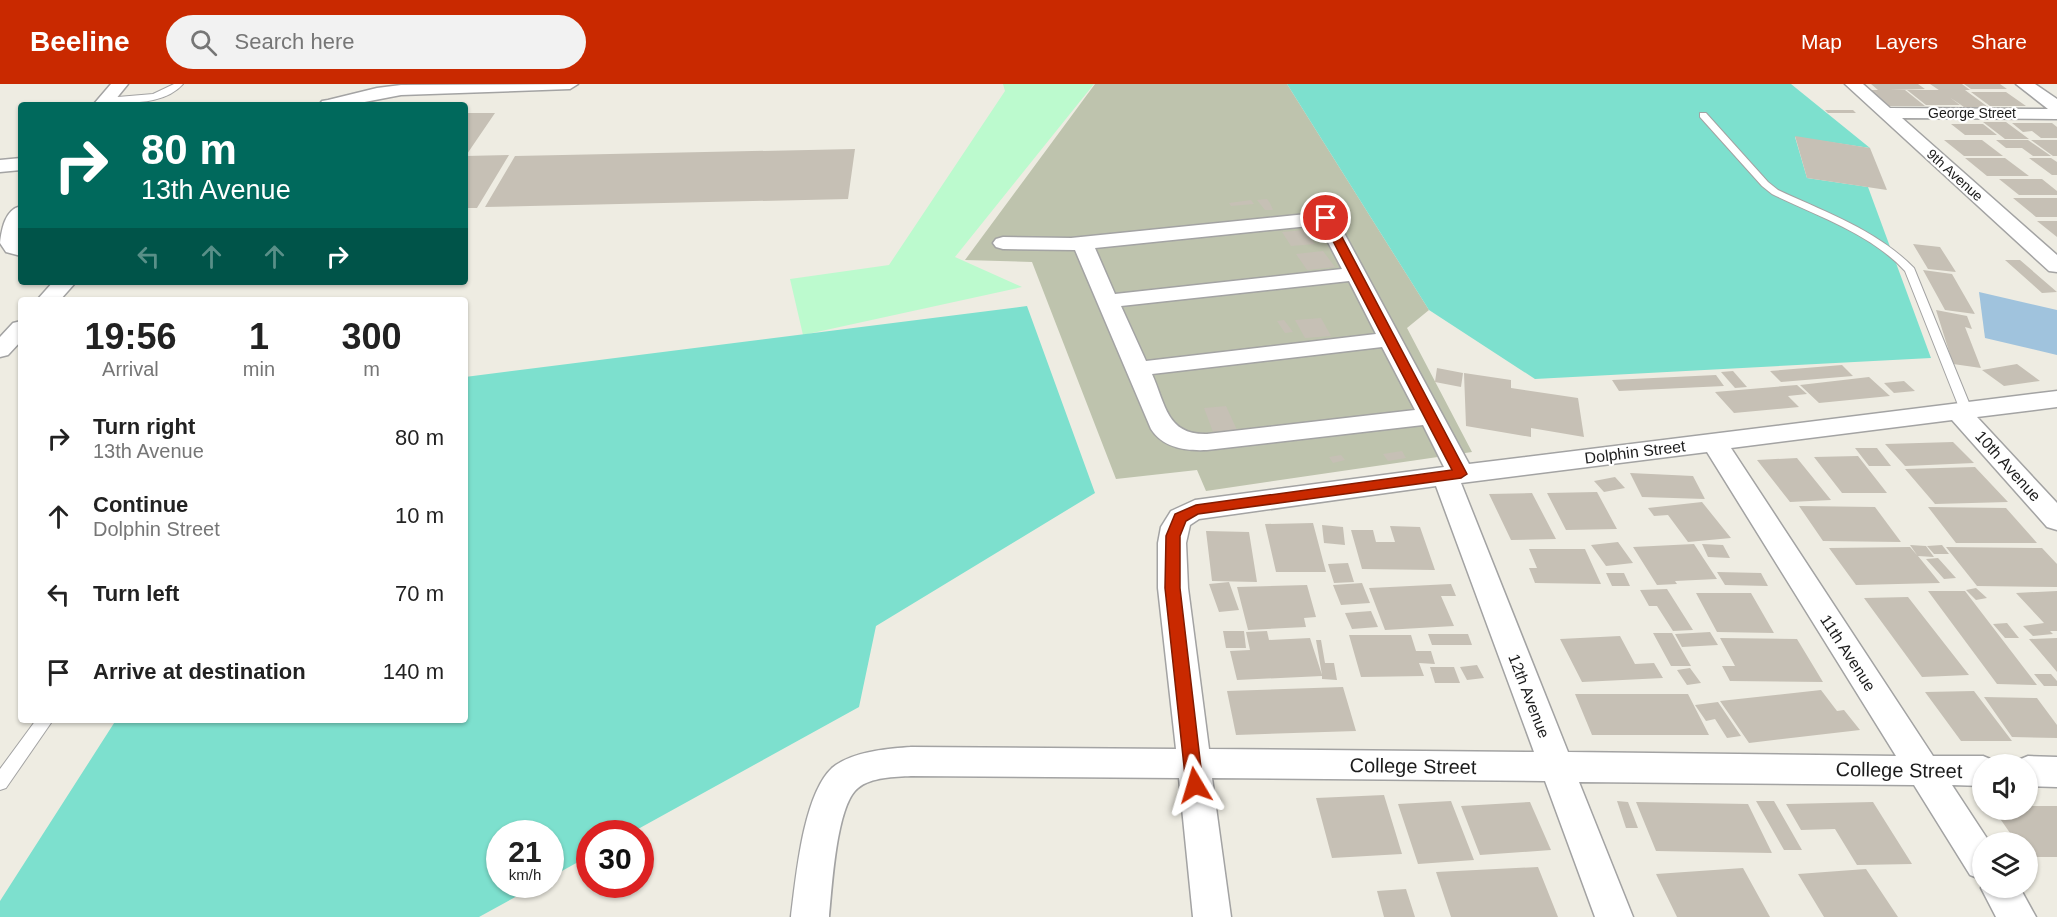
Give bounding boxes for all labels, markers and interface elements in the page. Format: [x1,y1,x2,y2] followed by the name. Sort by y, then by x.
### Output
[166,15,586,69] search box
[30,26,130,57] text: Beeline
[187,26,220,59] icon: search
[235,29,354,54] text: Search here
[1801,30,1842,53] text: Map
[1875,30,1938,53] text: Layers
[1971,30,2027,53] text: Share
[1928,105,2016,121] street label: George Street
[42,126,120,204] icon: right
[141,126,237,173] text: 80 m
[1924,146,1986,204] street label: 9th Avenue
[141,175,291,205] text: 13th Avenue
[1300,192,1351,243] pin
[1309,201,1342,234] icon: arrive
[132,240,165,273] icon: left
[195,240,228,273] icon: ahead
[258,240,291,273] icon: ahead
[321,240,354,273] icon: right
[84,316,176,357] text: 19:56
[249,316,269,357] text: 1
[341,316,402,357] text: 300
[102,358,159,380] text: Arrival
[243,358,275,380] text: min
[363,358,380,380] text: m
[93,414,195,439] text: Turn right
[42,422,75,455] icon: right
[395,425,444,450] text: 80 m
[1972,427,2044,505] street label: 10th Avenue
[1584,437,1687,467] street label: Dolphin Street
[93,440,204,462] text: 13th Avenue
[93,492,188,517] text: Continue
[42,500,75,533] icon: ahead
[395,503,444,528] text: 10 m
[93,518,220,540] text: Dolphin Street
[42,578,75,611] icon: left
[93,581,179,606] text: Turn left
[395,581,444,606] text: 70 m
[1817,612,1879,694] street label: 11th Avenue
[1505,652,1553,741] street label: 12th Avenue
[42,656,75,689] icon: arrive
[93,659,306,684] text: Arrive at destination
[383,659,444,684] text: 140 m
[1163,753,1227,817] position arrow
[1349,754,1477,778] street label: College Street
[1972,754,2038,898] map controls
[1972,754,2038,820] button: sound
[1835,758,1963,782] street label: College Street
[576,820,654,898] speed limit sign: 30
[1972,832,2038,898] button: layers
[508,835,542,868] text: 21
[509,866,541,883] text: km/h

